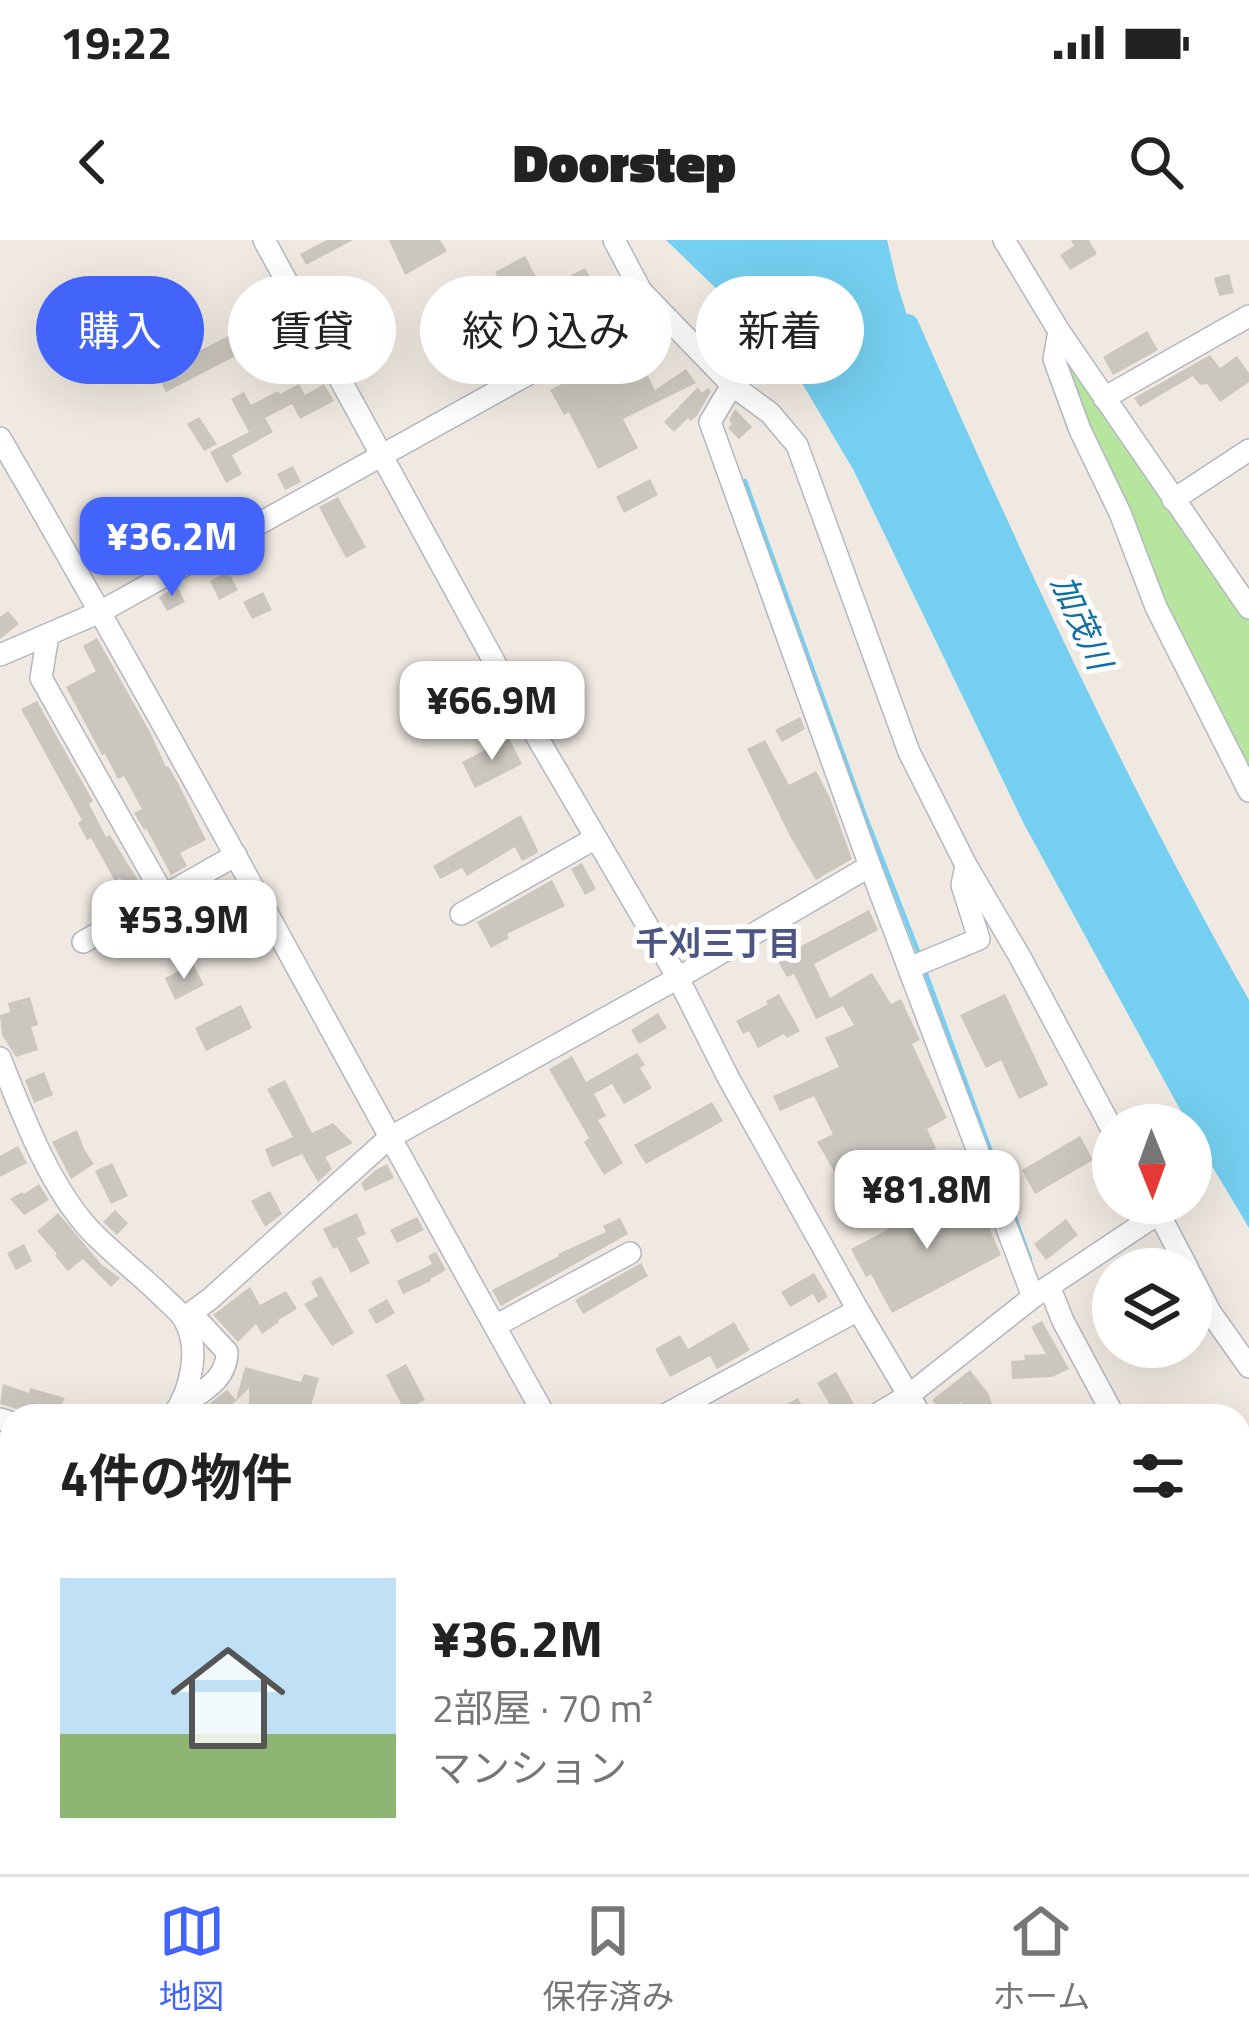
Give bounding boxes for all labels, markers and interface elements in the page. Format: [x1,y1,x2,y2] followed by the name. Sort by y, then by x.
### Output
[60,8,172,76] text: 19:22
[513,121,736,203] text: Doorstep
[60,129,126,195] icon: back
[1123,129,1189,195] icon: search
[36,276,204,384] chip: 購入
[228,276,396,384] chip: 賃貸
[420,276,672,384] chip: 絞り込み
[696,276,864,384] chip: 新着
[74,497,270,599] pin: ¥36.2M
[107,506,237,565] text: ¥36.2M
[1039,567,1126,680] water label: 加茂川
[394,661,590,763] pin: ¥66.9M
[427,670,557,729] text: ¥66.9M
[86,880,282,982] pin: ¥53.9M
[119,889,249,948] text: ¥53.9M
[636,918,801,968] district label: 千刈三丁目
[1092,1104,1212,1224] north arrow
[1092,1104,1212,1368] map controls
[829,1150,1025,1252] pin: ¥81.8M
[862,1159,992,1218] text: ¥81.8M
[1092,1248,1212,1368] button: layers
[60,1438,293,1516] text: 4件の物件
[1125,1443,1191,1509] icon: filters
[432,1599,603,1677] text: ¥36.2M
[156,1626,300,1770] icon: home
[432,1678,653,1737] text: 2部屋 · 70 m²
[432,1738,627,1797] text: マンション
[159,1898,225,2021] tab: 地図
[542,1898,674,2021] tab: 保存済み
[992,1898,1090,2021] tab: ホーム

